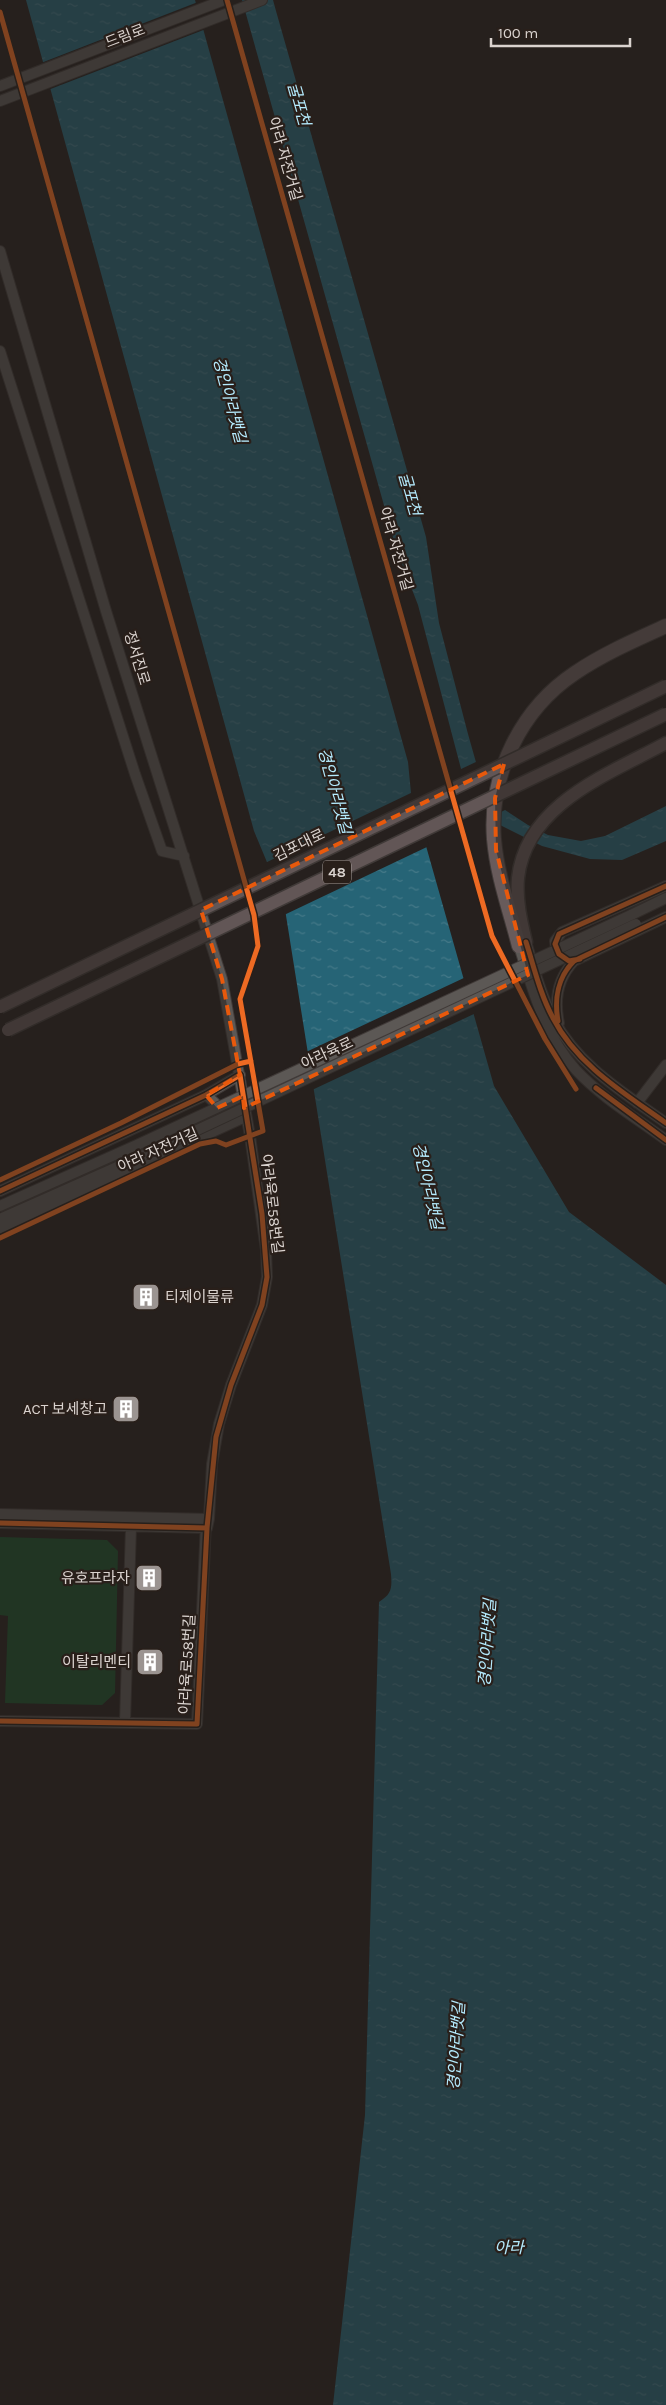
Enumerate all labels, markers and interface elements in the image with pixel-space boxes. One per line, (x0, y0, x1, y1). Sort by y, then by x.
scale bar (491, 15, 630, 47)
street label: 드림로 (102, 20, 148, 52)
text: 100 m (498, 24, 538, 42)
water label: 굴포천 (284, 80, 315, 130)
street label: 아라 자전거길 (264, 115, 306, 203)
water label: 경인아라뱃길 (209, 355, 251, 446)
water label: 굴포천 (395, 470, 426, 520)
street label: 아라 자전거길 (375, 505, 417, 593)
street label: 정서진로 (120, 629, 154, 687)
water label: 경인아라뱃길 (314, 746, 356, 837)
street label: 김포대로 (270, 825, 328, 865)
road number: 48 (323, 860, 351, 884)
street label: 아라육로 (298, 1033, 356, 1073)
street label: 아라 자전거길 (115, 1124, 201, 1176)
water label: 경인아라뱃길 (409, 1141, 447, 1232)
street label: 아라육로58번길 (257, 1153, 287, 1255)
building icon: 티제이물류 (131, 1282, 161, 1312)
place label: 티제이물류 (165, 1288, 234, 1306)
building icon: ACT 보세창고 (111, 1394, 141, 1424)
place label: ACT 보세창고 (23, 1400, 107, 1418)
building icon: 유호프라자 (134, 1563, 164, 1593)
place label: 유호프라자 (61, 1569, 130, 1587)
water label: 경인아라뱃길 (474, 1597, 500, 1688)
street label: 아라육로58번길 (175, 1613, 199, 1715)
building icon: 이탈리멘티 (135, 1647, 165, 1677)
place label: 이탈리멘티 (62, 1653, 131, 1671)
water label: 경인아라뱃길 (443, 2000, 469, 2091)
water label: 아라 (494, 2238, 526, 2257)

